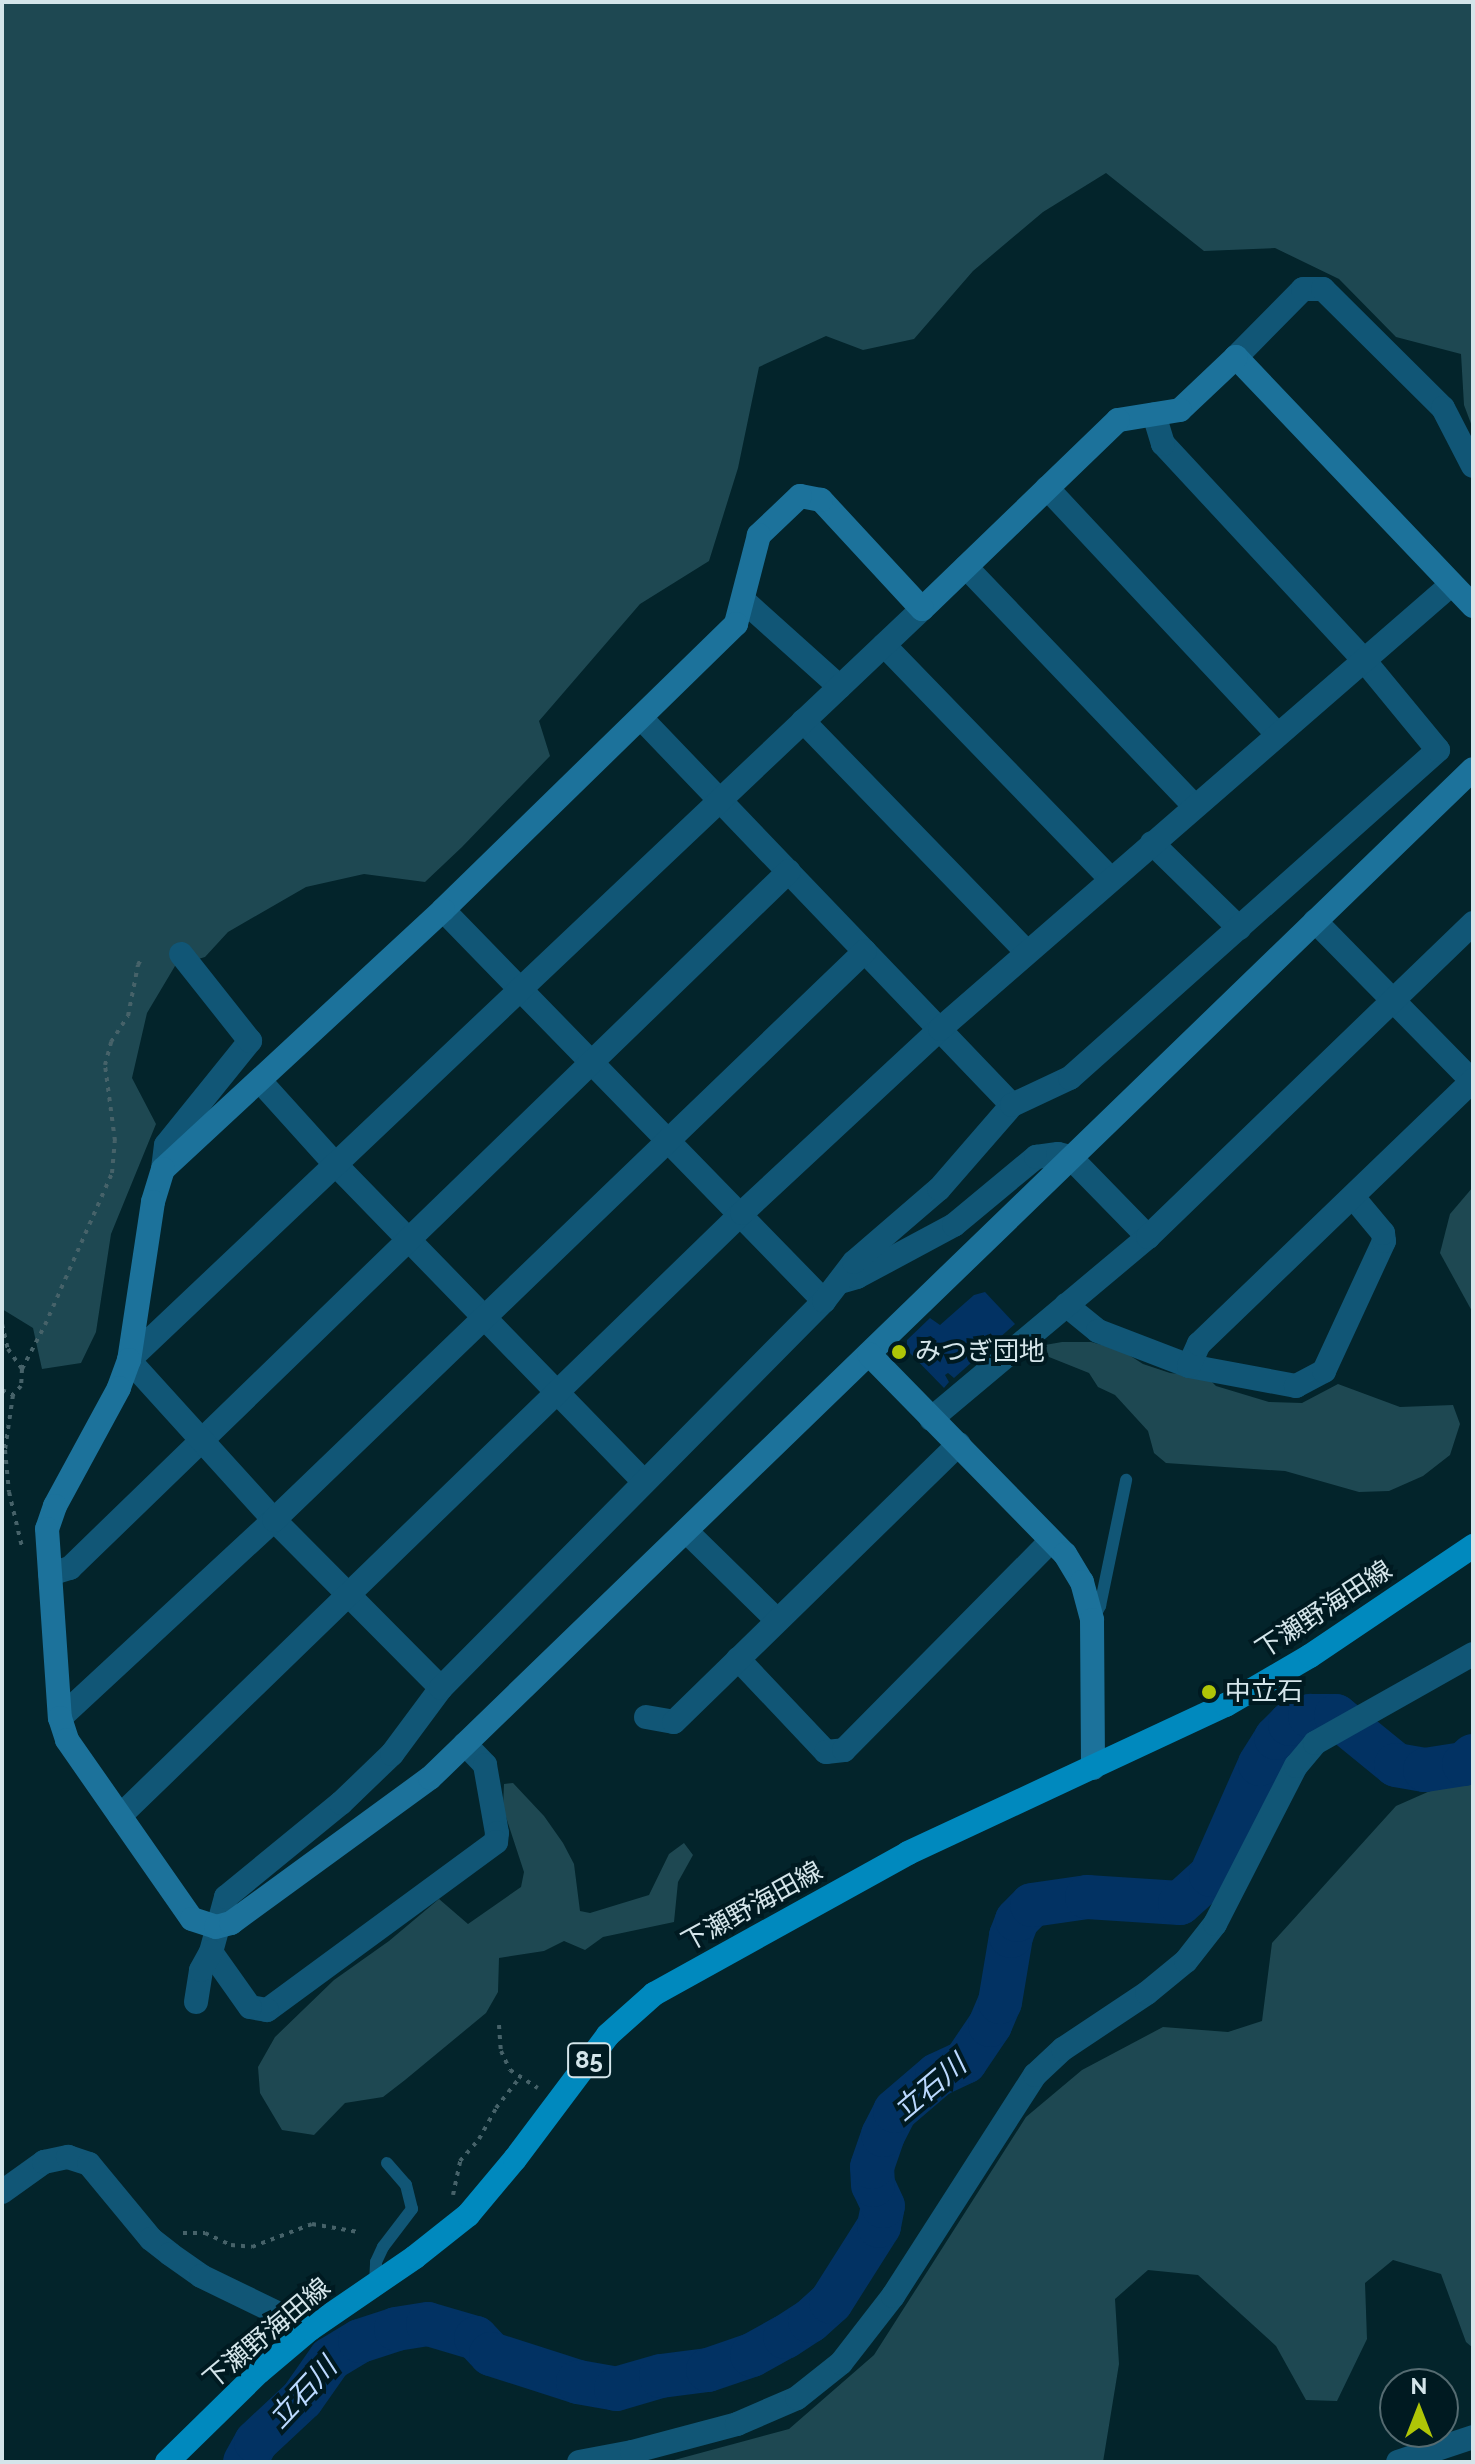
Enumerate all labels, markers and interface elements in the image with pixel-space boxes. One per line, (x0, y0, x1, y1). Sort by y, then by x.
place label: みつぎ団地 (915, 1336, 1045, 1368)
marker: みつぎ団地 (890, 1343, 908, 1361)
street label: 下瀬野海田線 (1250, 1554, 1398, 1666)
place label: 中立石 (1225, 1676, 1303, 1708)
marker: 中立石 (1200, 1683, 1218, 1701)
street label: 下瀬野海田線 (676, 1856, 828, 1958)
road number: 85 (567, 2040, 611, 2080)
water label: 立石川 (887, 2048, 973, 2128)
street label: 下瀬野海田線 (197, 2272, 337, 2396)
water label: 立石川 (262, 2351, 344, 2435)
north arrow (1379, 2368, 1459, 2448)
text: N (1411, 2373, 1427, 2399)

